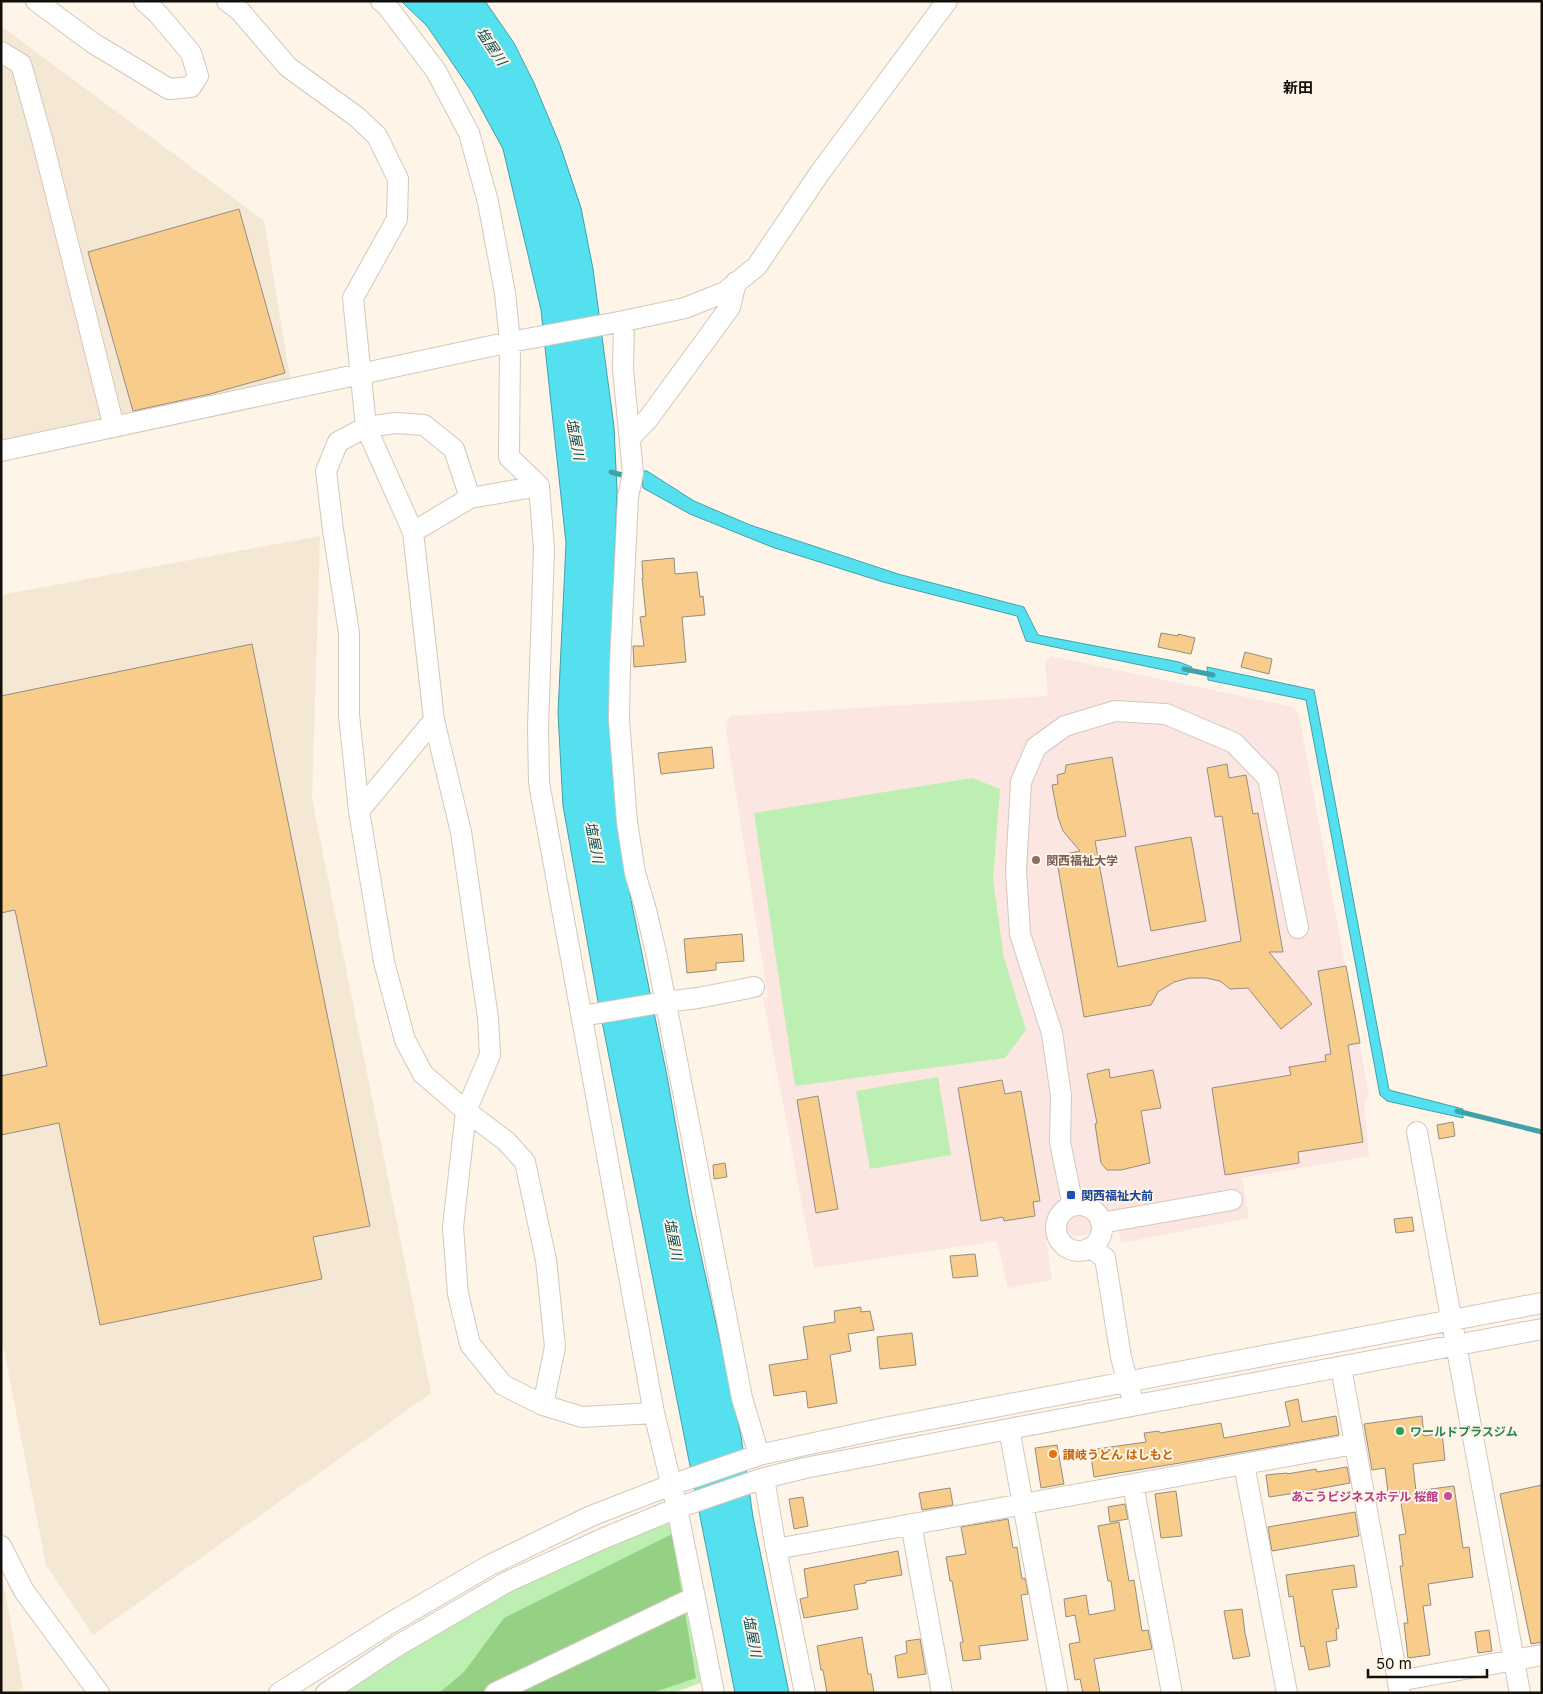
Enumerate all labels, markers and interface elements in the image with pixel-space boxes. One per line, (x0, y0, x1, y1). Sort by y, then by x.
water label: 塩屋川 (473, 24, 512, 70)
district label: 新田 (1283, 78, 1313, 97)
water label: 塩屋川 (564, 417, 589, 463)
water label: 塩屋川 (583, 820, 608, 866)
place label: 関西福祉大学 (1046, 853, 1118, 868)
marker: 関西福祉大学 (1030, 854, 1042, 866)
place label: 関西福祉大前 (1081, 1188, 1153, 1203)
marker: 関西福祉大前 (1065, 1189, 1077, 1201)
water label: 塩屋川 (662, 1217, 687, 1263)
place label: ワールドプラスジム (1410, 1424, 1518, 1439)
marker: ワールドプラスジム (1394, 1425, 1406, 1437)
place label: 讃岐うどん はしもと (1063, 1447, 1174, 1462)
marker: 讃岐うどん はしもと (1047, 1448, 1059, 1460)
place label: あこうビジネスホテル 桜館 (1291, 1489, 1438, 1504)
marker: あこうビジネスホテル 桜館 (1442, 1490, 1454, 1502)
water label: 塩屋川 (741, 1614, 766, 1660)
scale bar (1368, 1646, 1487, 1678)
text: 50 m (1376, 1654, 1412, 1673)

